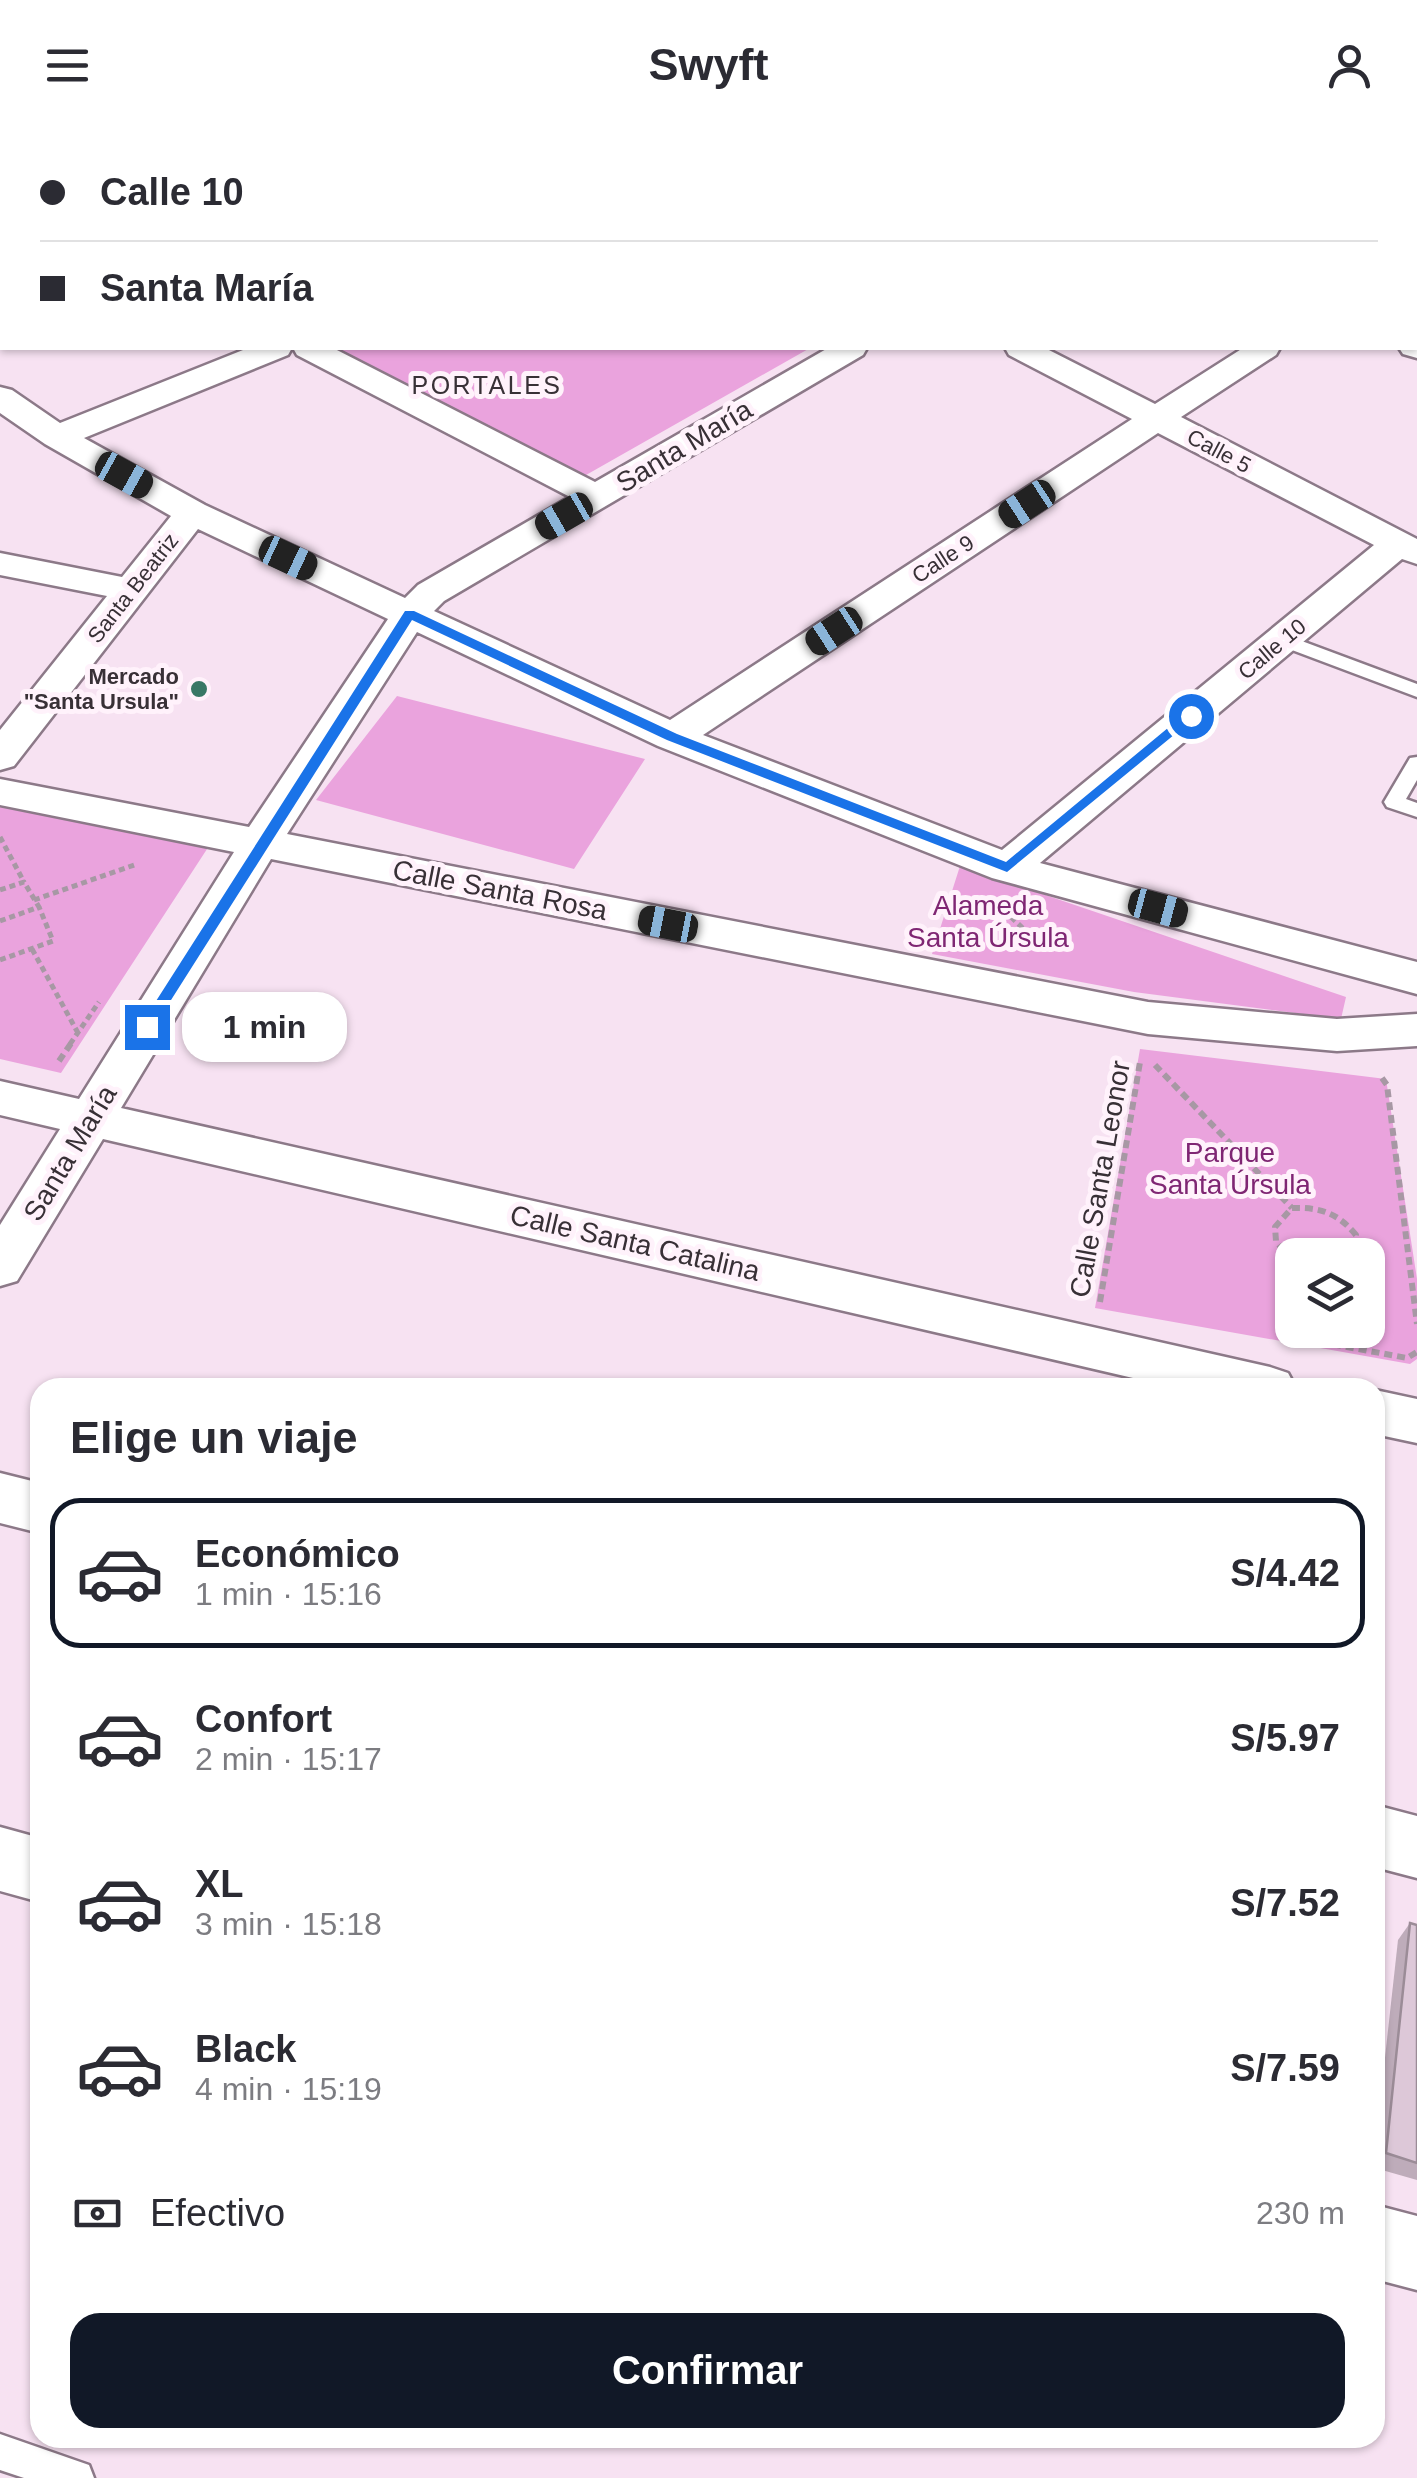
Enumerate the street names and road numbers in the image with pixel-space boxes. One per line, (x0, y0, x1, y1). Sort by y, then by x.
street label: Santa María (611, 393, 758, 499)
street label: Calle 5 (1183, 424, 1255, 478)
street label: Santa Beatriz (82, 528, 184, 648)
street label: Calle 9 (907, 530, 979, 588)
street label: Calle 10 (1233, 613, 1311, 685)
street label: Calle Santa Rosa (390, 854, 610, 926)
street label: Calle Santa Leonor (1064, 1058, 1136, 1300)
street label: Santa María (17, 1079, 123, 1226)
street label: Calle Santa Catalina (507, 1199, 763, 1287)

